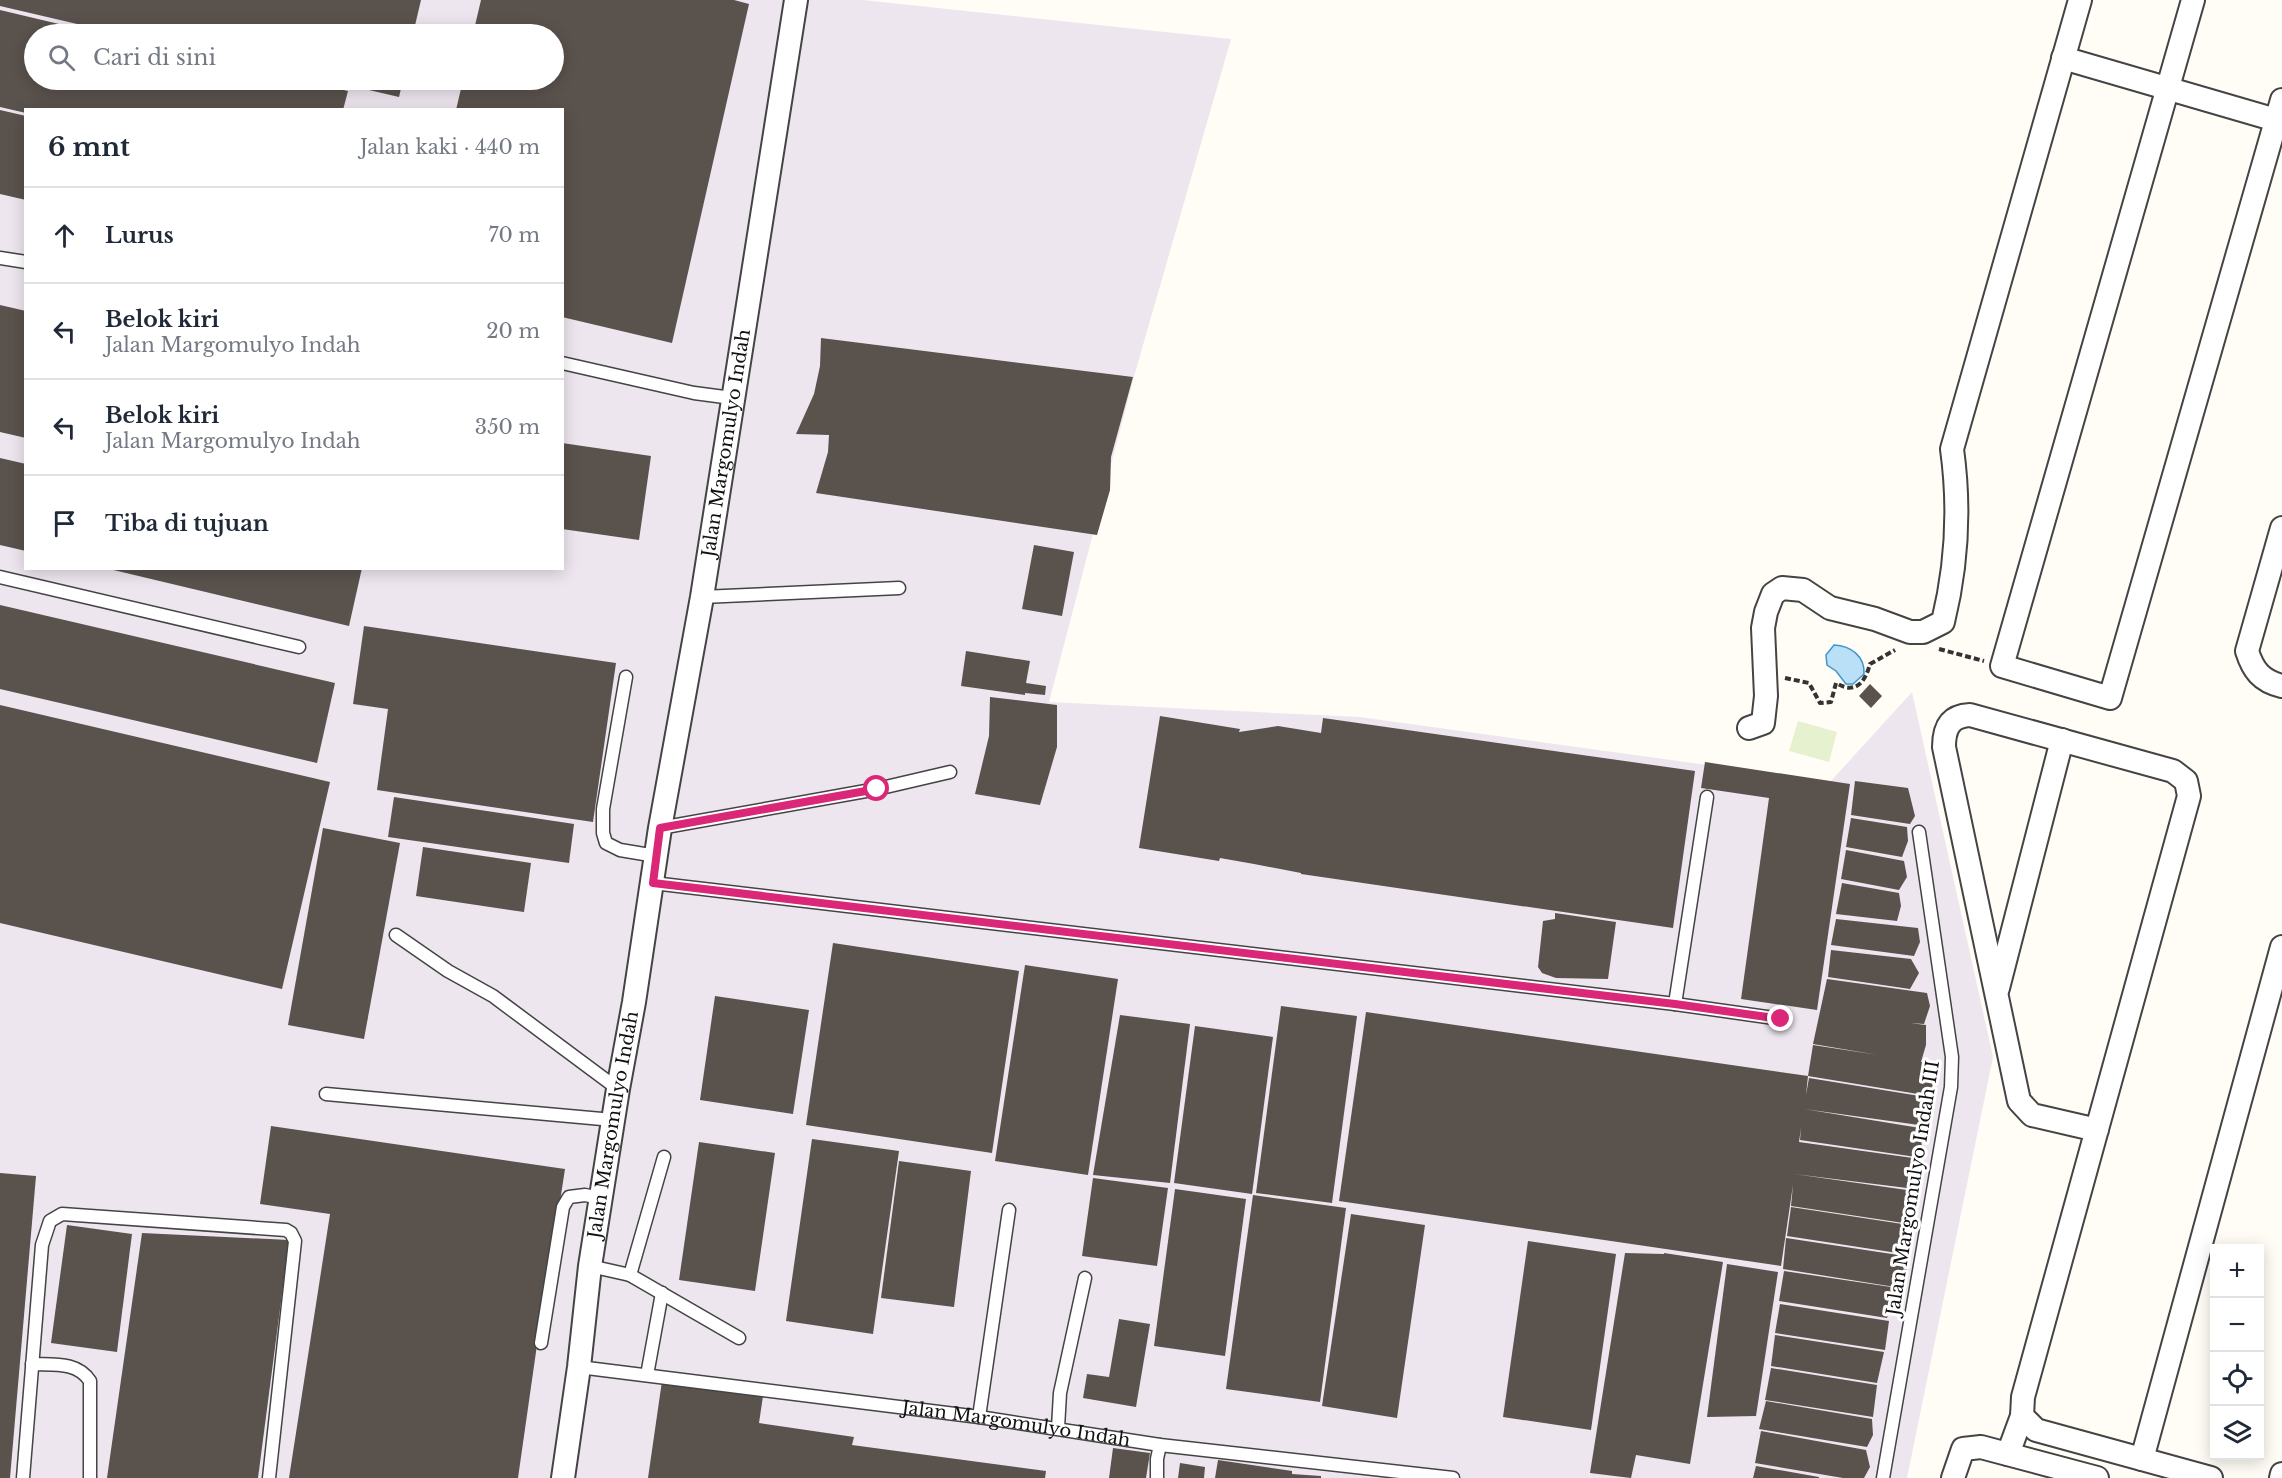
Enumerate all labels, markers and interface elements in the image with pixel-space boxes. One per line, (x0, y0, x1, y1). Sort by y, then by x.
search box (24, 24, 564, 90)
icon: search (45, 41, 78, 74)
text: Cari di sini (93, 44, 216, 71)
text: 6 mnt (48, 131, 130, 163)
text: Jalan kaki · 440 m (360, 135, 540, 159)
icon: ahead (48, 219, 81, 252)
text: Lurus (105, 222, 174, 249)
text: 70 m (488, 223, 540, 247)
text: Belok kiri (105, 306, 219, 333)
icon: left (48, 315, 81, 348)
text: 20 m (486, 319, 540, 343)
street label: Jalan Margomulyo Indah (697, 328, 755, 560)
text: Jalan Margomulyo Indah (105, 333, 361, 357)
text: Belok kiri (105, 402, 219, 429)
icon: left (48, 411, 81, 444)
text: 350 m (475, 415, 540, 439)
text: Jalan Margomulyo Indah (105, 429, 361, 453)
icon: arrive (48, 507, 81, 540)
text: Tiba di tujuan (105, 510, 269, 537)
route start (863, 775, 889, 801)
route end (1767, 1005, 1793, 1031)
street label: Jalan Margomulyo Indah (583, 1009, 643, 1242)
street label: Jalan Margomulyo Indah III (1882, 1059, 1944, 1319)
map controls (2210, 1244, 2264, 1460)
button: + (2210, 1244, 2264, 1298)
button: − (2210, 1298, 2264, 1352)
button: locate (2210, 1352, 2264, 1406)
street label: Jalan Margomulyo Indah (899, 1396, 1132, 1451)
button: layers (2210, 1406, 2264, 1460)

